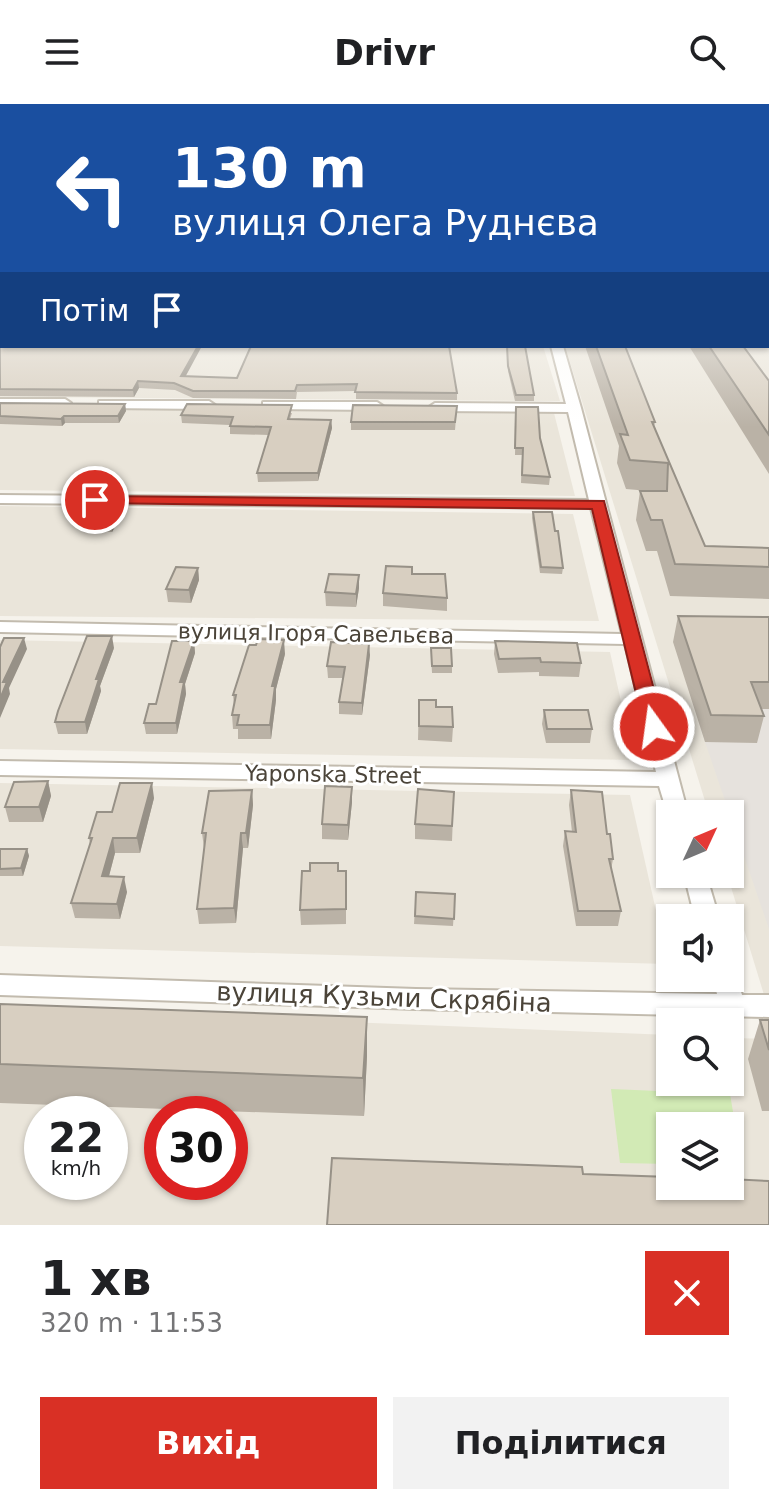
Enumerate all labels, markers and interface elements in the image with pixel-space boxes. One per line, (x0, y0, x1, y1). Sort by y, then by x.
icon: menu (40, 30, 84, 74)
icon: search (685, 30, 729, 74)
text: Drivr (334, 32, 435, 73)
text: 130 m (172, 135, 367, 200)
icon: left (40, 136, 144, 240)
text: вулиця Олега Руднєва (172, 202, 599, 243)
icon: arrive (145, 288, 189, 332)
text: Потім (40, 293, 129, 328)
pin (61, 466, 129, 534)
icon: arrive (73, 478, 117, 522)
street label: вулиця Ігоря Савельєва (178, 619, 454, 648)
position arrow (612, 685, 696, 769)
street label: Yaponska Street (244, 760, 422, 789)
north arrow (656, 800, 744, 888)
map controls (656, 800, 744, 1200)
button: sound (656, 904, 744, 992)
street label: вулиця Кузьми Скрябіна (216, 976, 552, 1018)
button: search (656, 1008, 744, 1096)
speed limit sign: 30 (144, 1096, 248, 1200)
button: layers (656, 1112, 744, 1200)
text: 22 (48, 1115, 104, 1161)
text: km/h (51, 1156, 101, 1180)
text: 1 хв (40, 1250, 151, 1306)
button: close (645, 1251, 729, 1335)
text: 320 m · 11:53 (40, 1308, 223, 1338)
button: Вихід (40, 1397, 377, 1489)
button: Поділитися (393, 1397, 729, 1489)

